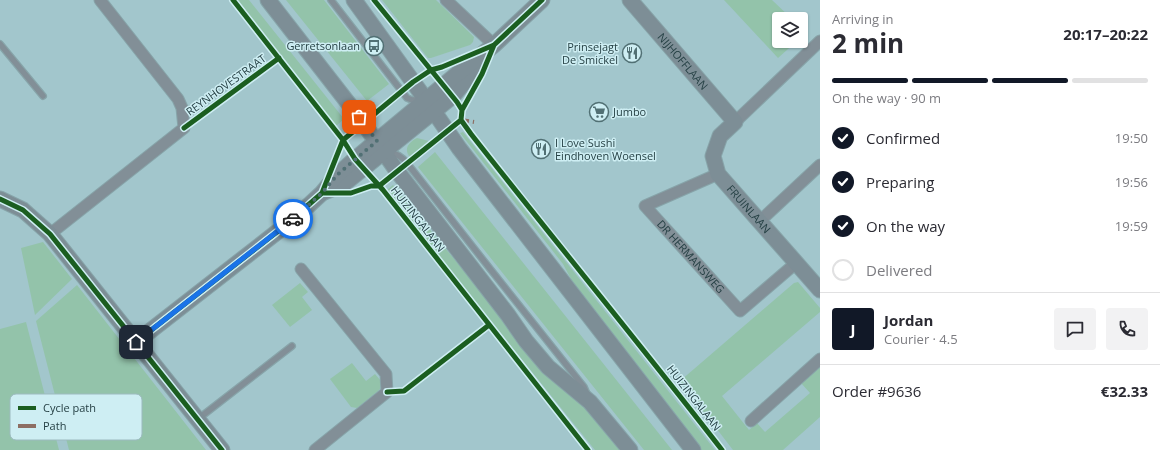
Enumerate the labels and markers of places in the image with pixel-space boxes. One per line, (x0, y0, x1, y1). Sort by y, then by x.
bus stop icon: Gerretsonlaan (363, 35, 385, 57)
place label: Gerretsonlaan (286, 38, 360, 53)
place label: Prinsejagt De Smickel (562, 39, 618, 67)
restaurant icon: Prinsejagt De Smickel (621, 42, 643, 64)
pin (342, 100, 376, 134)
supermarket icon: Jumbo (588, 101, 610, 123)
place label: Jumbo (612, 104, 647, 119)
place label: I Love Sushi Eindhoven Woensel (555, 135, 656, 163)
restaurant icon: I Love Sushi Eindhoven Woensel (530, 138, 552, 160)
pin (119, 325, 153, 359)

